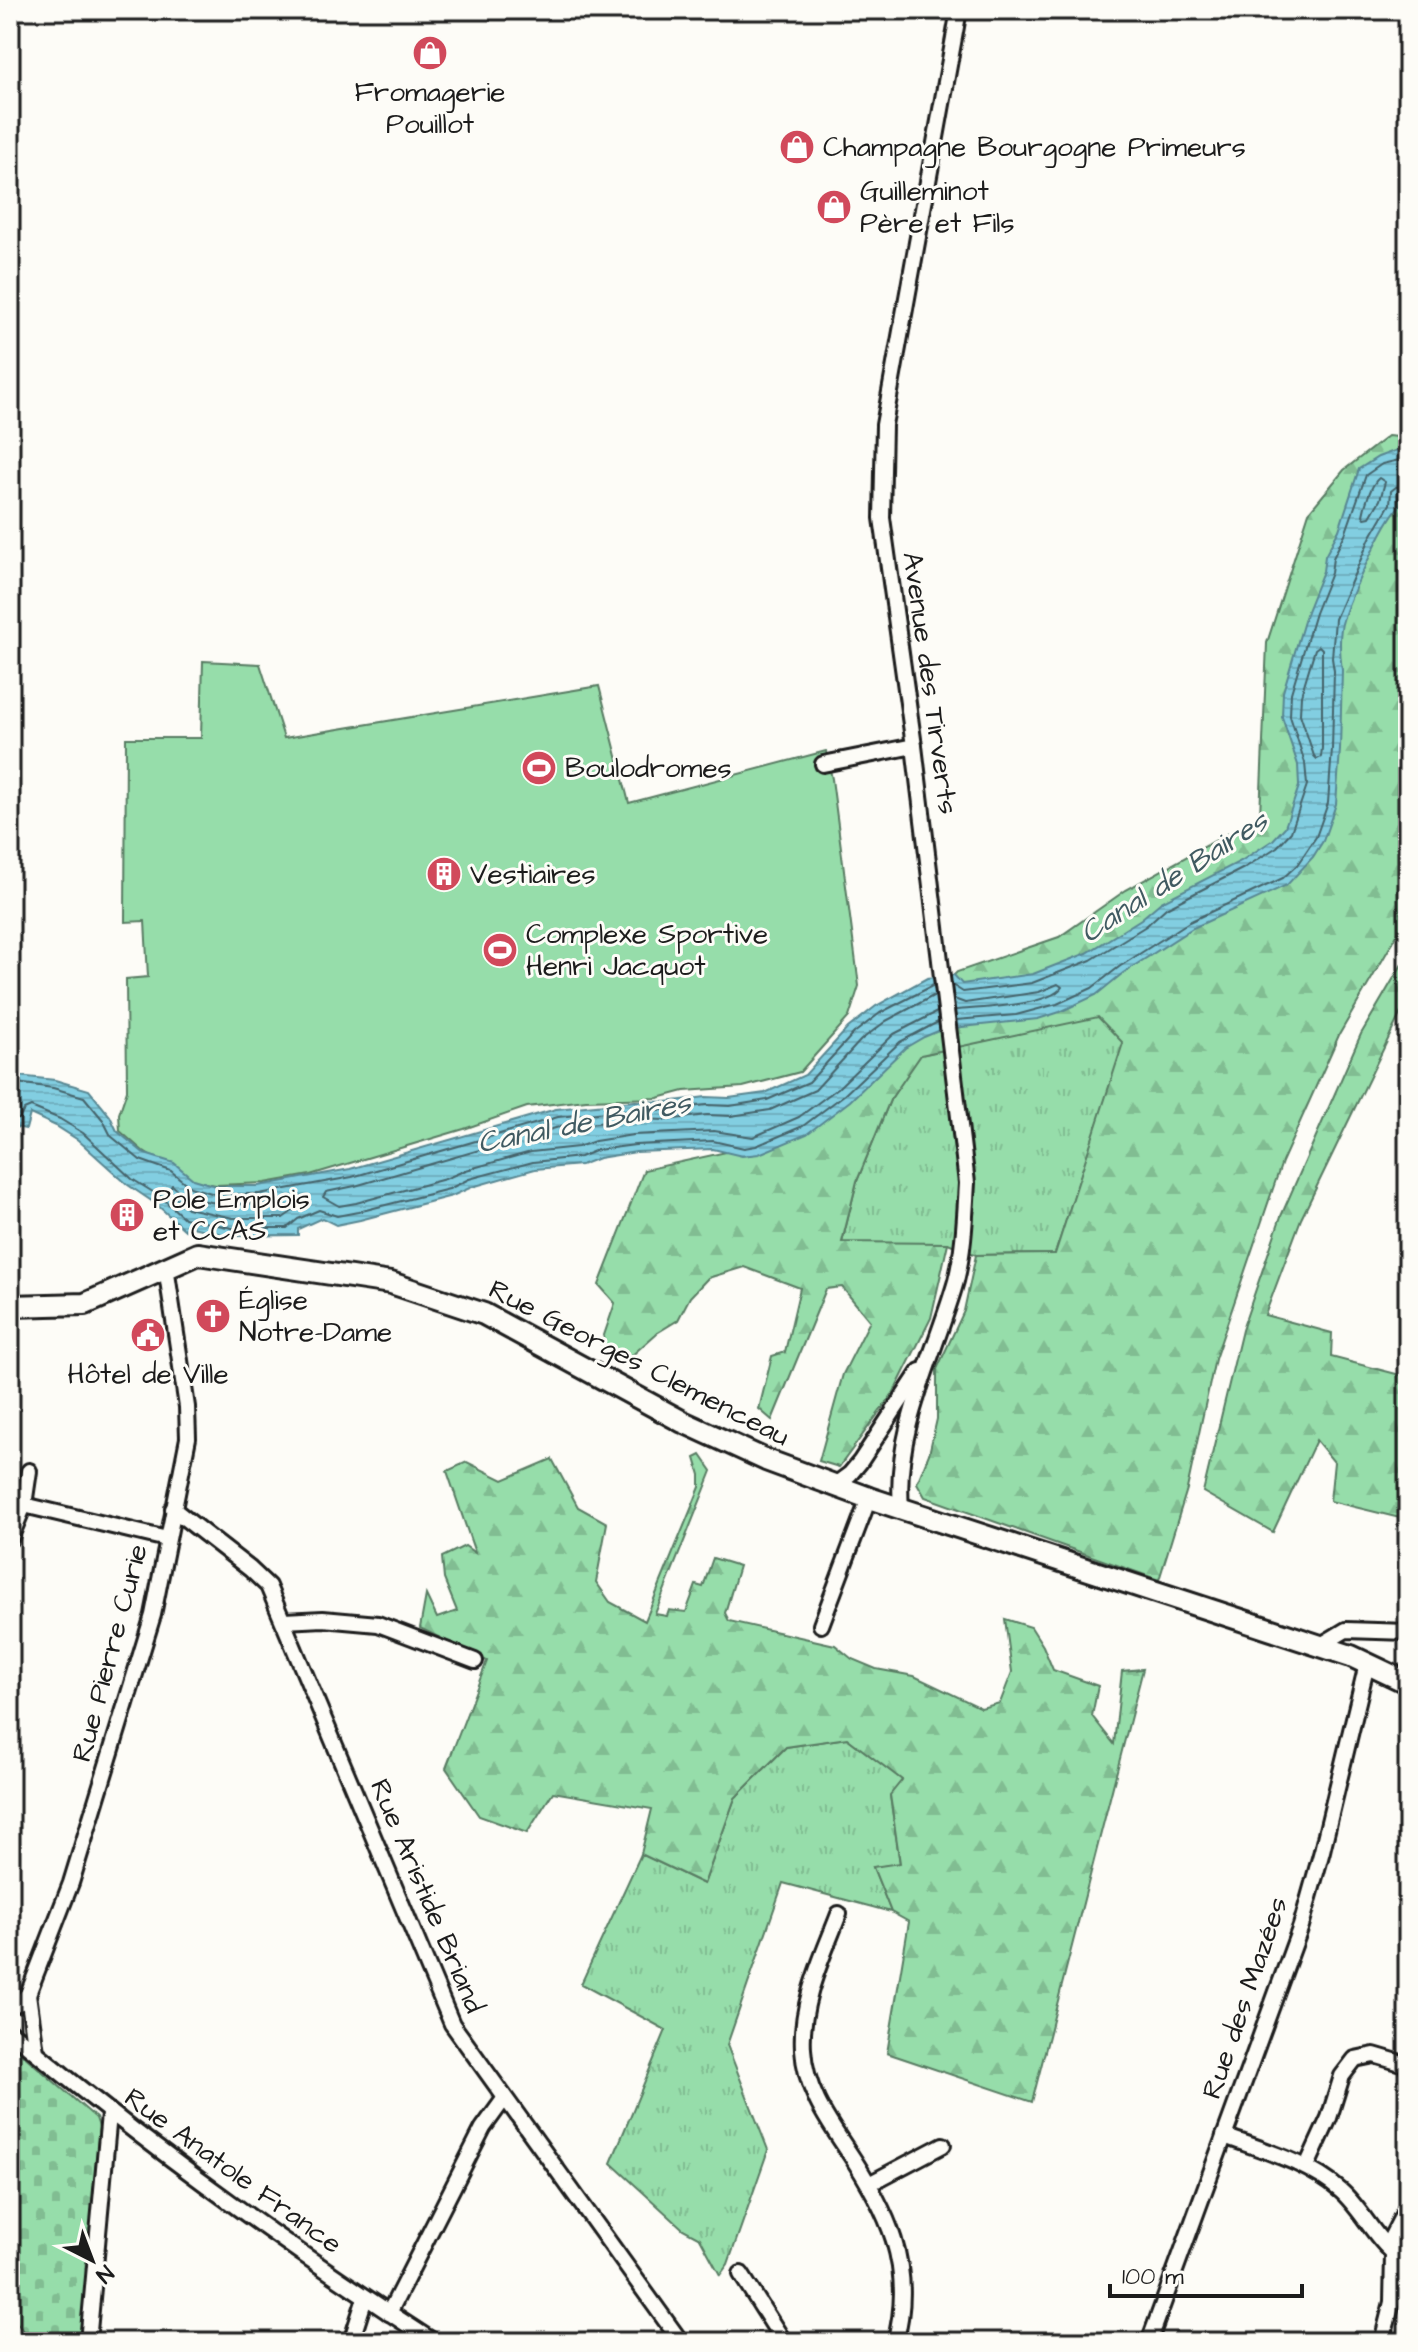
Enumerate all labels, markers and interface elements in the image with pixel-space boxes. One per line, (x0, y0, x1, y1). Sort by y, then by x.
shop icon: Fromagerie Pouillot (411, 34, 449, 72)
place label: Fromagerie Pouillot (354, 73, 506, 144)
shop icon: Champagne Bourgogne Primeurs (778, 128, 816, 166)
place label: Champagne Bourgogne Primeurs (823, 128, 1246, 168)
place label: Guilleminot Père et Fils (860, 172, 1015, 243)
shop icon: Guilleminot Père et Fils (815, 188, 853, 226)
street label: Avenue des Tirverts (892, 549, 968, 817)
sports icon: Boulodromes (520, 749, 558, 787)
place label: Boulodromes (565, 749, 732, 788)
water label: Canal de Baires (1072, 799, 1278, 953)
building icon: Vestiaires (425, 855, 463, 893)
place label: Vestiaires (470, 855, 595, 894)
place label: Complexe Sportive Henri Jacquot (526, 915, 768, 986)
sports icon: Complexe Sportive Henri Jacquot (481, 931, 519, 969)
water label: Canal de Baires (474, 1081, 696, 1164)
place label: Pole Emplois et CCAS (153, 1180, 310, 1251)
building icon: Pole Emplois et CCAS (108, 1196, 146, 1234)
street label: Rue Georges Clemenceau (481, 1270, 796, 1457)
place label: Église Notre-Dame (239, 1281, 392, 1352)
church icon: Église Notre-Dame (194, 1297, 232, 1335)
public building icon: Hôtel de Ville (129, 1316, 167, 1354)
place label: Hôtel de Ville (67, 1355, 229, 1394)
street label: Rue Pierre Curie (62, 1540, 158, 1766)
street label: Rue Aristide Briand (360, 1773, 494, 2019)
street label: Rue des Mazées (1192, 1892, 1298, 2104)
street label: Rue Anatole France (116, 2079, 350, 2263)
north arrow (52, 2220, 132, 2300)
scale bar (1110, 2248, 1302, 2298)
text: N (89, 2258, 120, 2290)
text: 100 m (1122, 2260, 1184, 2294)

